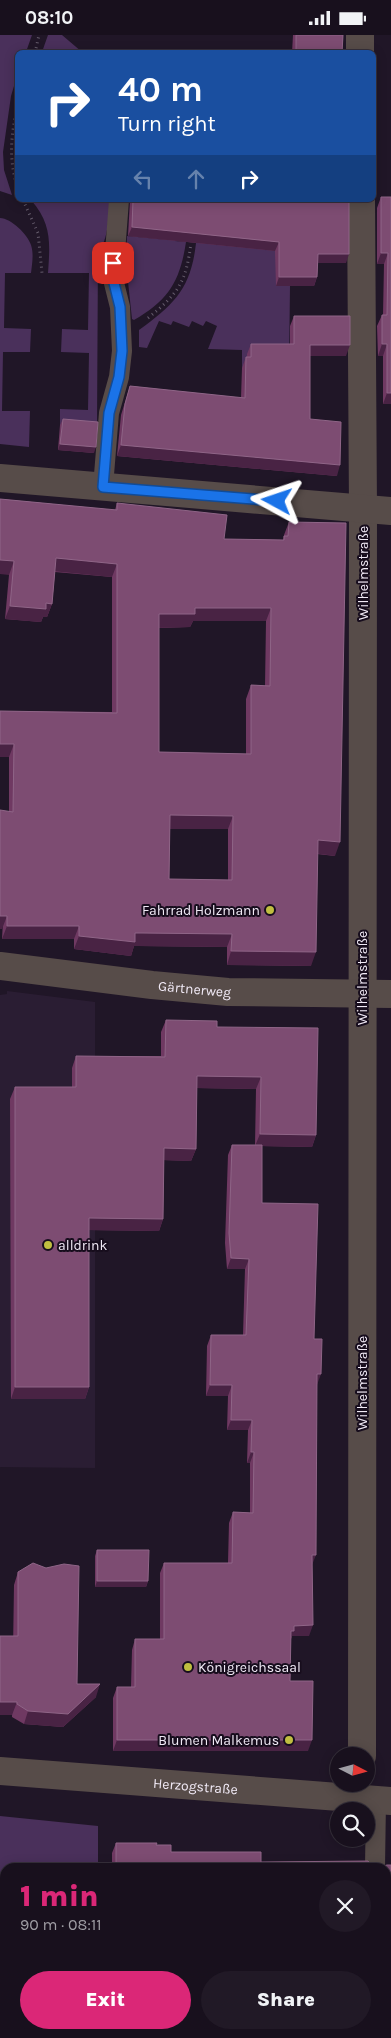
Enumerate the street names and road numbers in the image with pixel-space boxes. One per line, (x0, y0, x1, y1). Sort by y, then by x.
street label: Wilhelmstraße (355, 526, 372, 620)
street label: Wilhelmstraße (354, 931, 371, 1025)
street label: Gärtnerweg (157, 978, 232, 1001)
street label: Wilhelmstraße (354, 1336, 371, 1430)
street label: Herzogstraße (152, 1775, 238, 1798)

